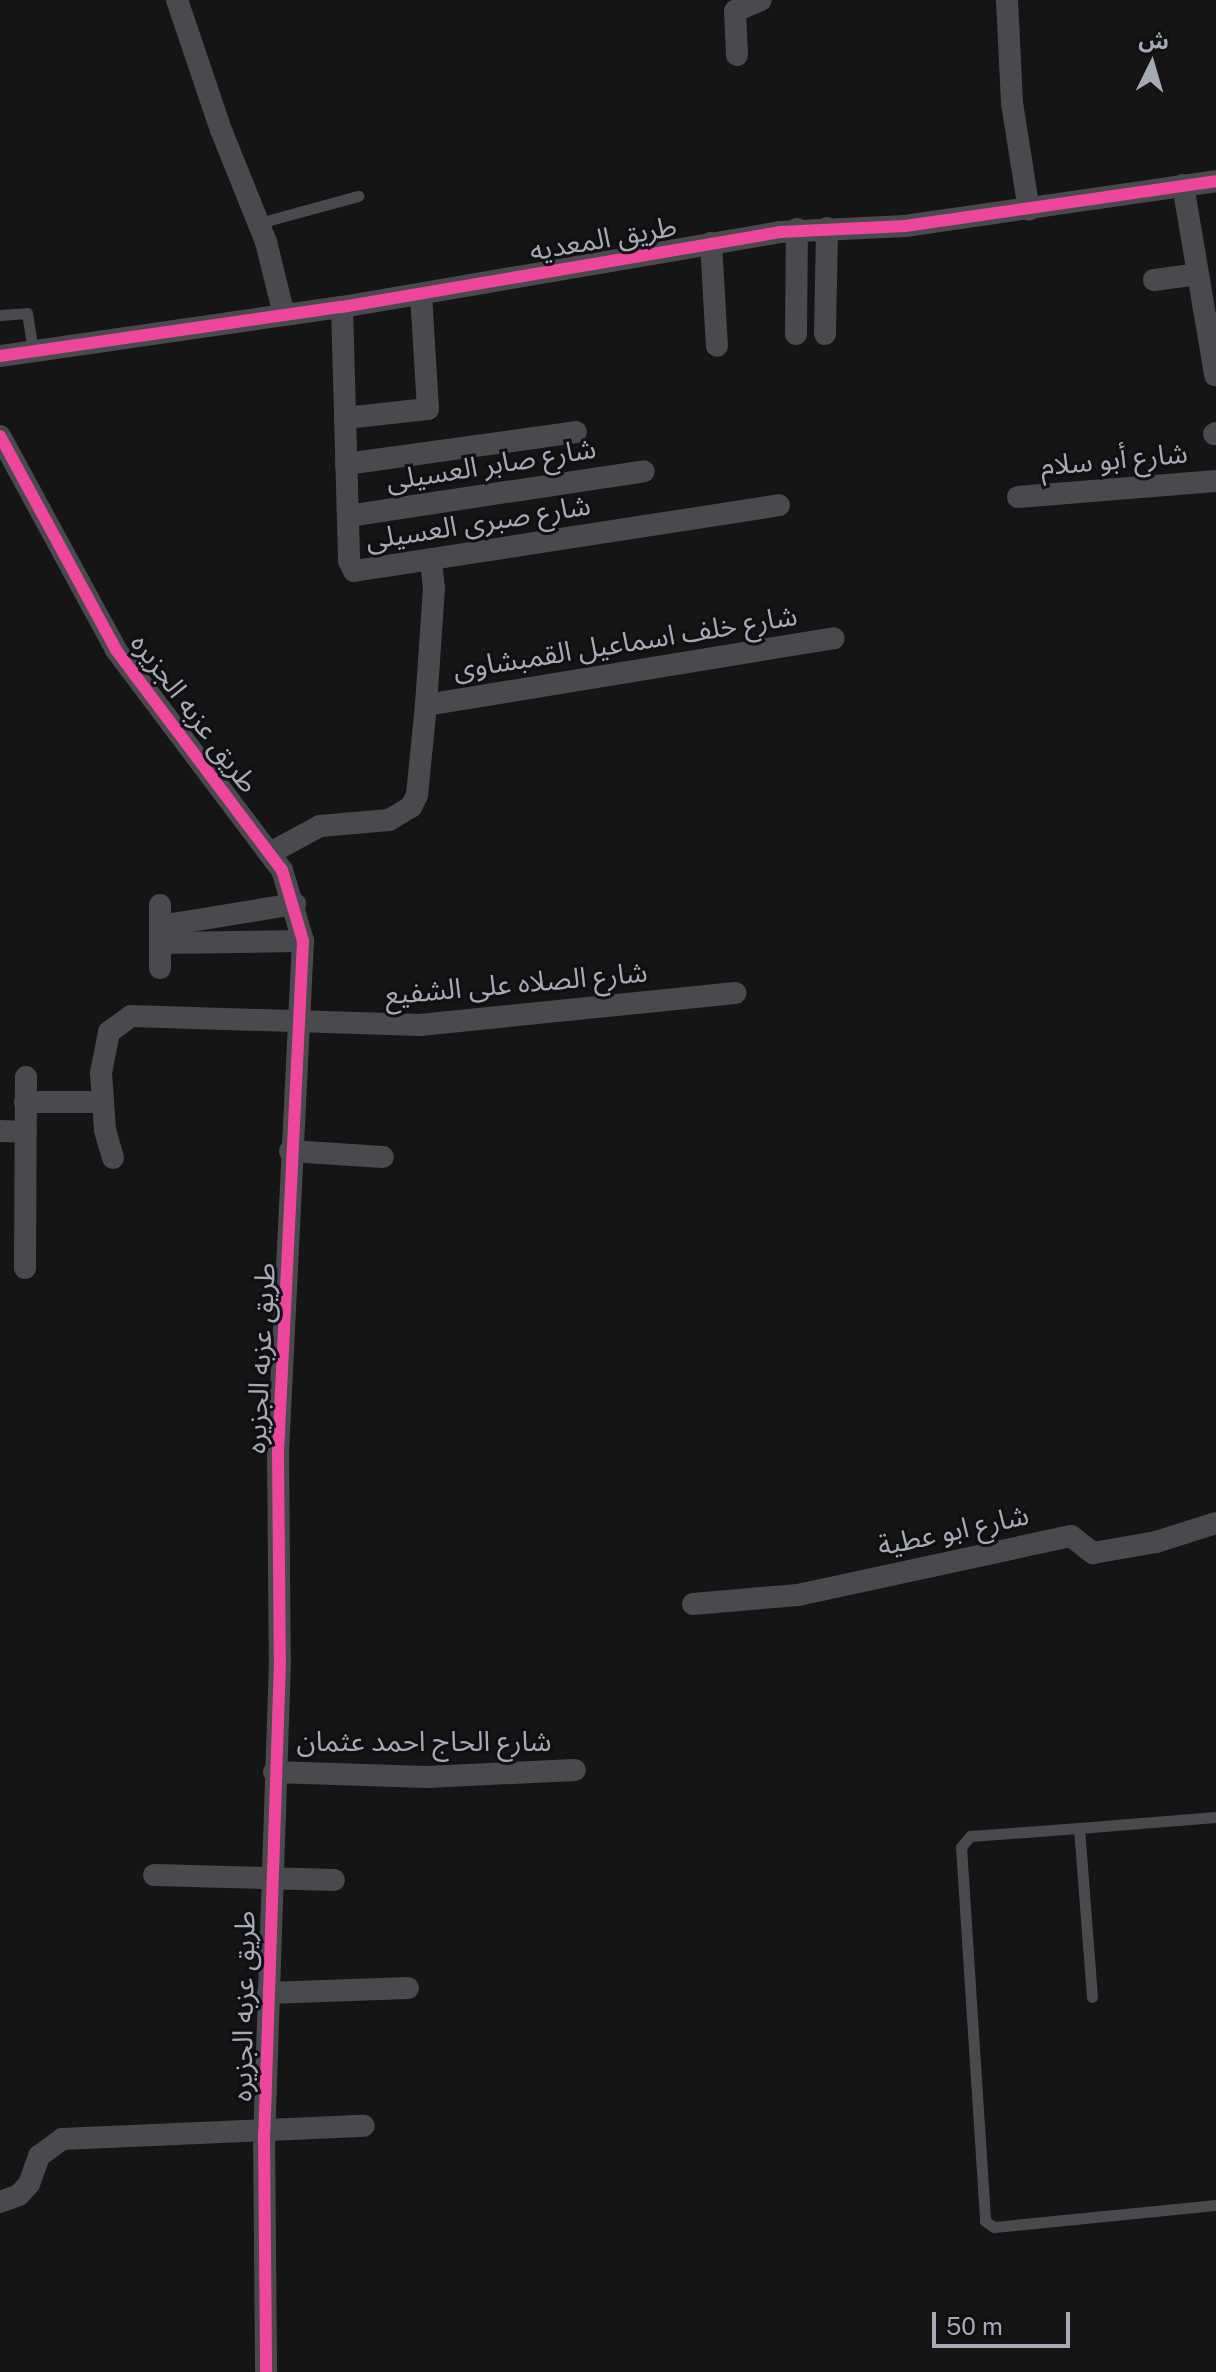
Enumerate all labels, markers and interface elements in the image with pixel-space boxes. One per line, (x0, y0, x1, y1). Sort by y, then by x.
north arrow (1112, 24, 1192, 104)
text: ش (1138, 26, 1170, 54)
street label: طريق المعديه (527, 209, 679, 267)
street label: شارع صابر العسيلى (384, 431, 598, 497)
street label: شارع أبو سلام (1039, 436, 1189, 482)
street label: شارع صبرى العسيلى (363, 488, 593, 556)
street label: شارع خلف اسماعيل القمبشاوى (451, 598, 799, 686)
street label: طريق عزبه الجزيره (124, 627, 266, 799)
street label: شارع الصلاه على الشفيع (383, 955, 649, 1011)
street label: طريق عزبه الجزيره (238, 1262, 282, 1454)
street label: شارع ابو عطية (874, 1498, 1032, 1562)
street label: شارع الحاج احمد عثمان (296, 1724, 552, 1758)
street label: طريق عزبه الجزيره (225, 1910, 261, 2102)
scale bar (936, 2296, 1074, 2346)
text: 50 m (946, 2312, 1003, 2340)

